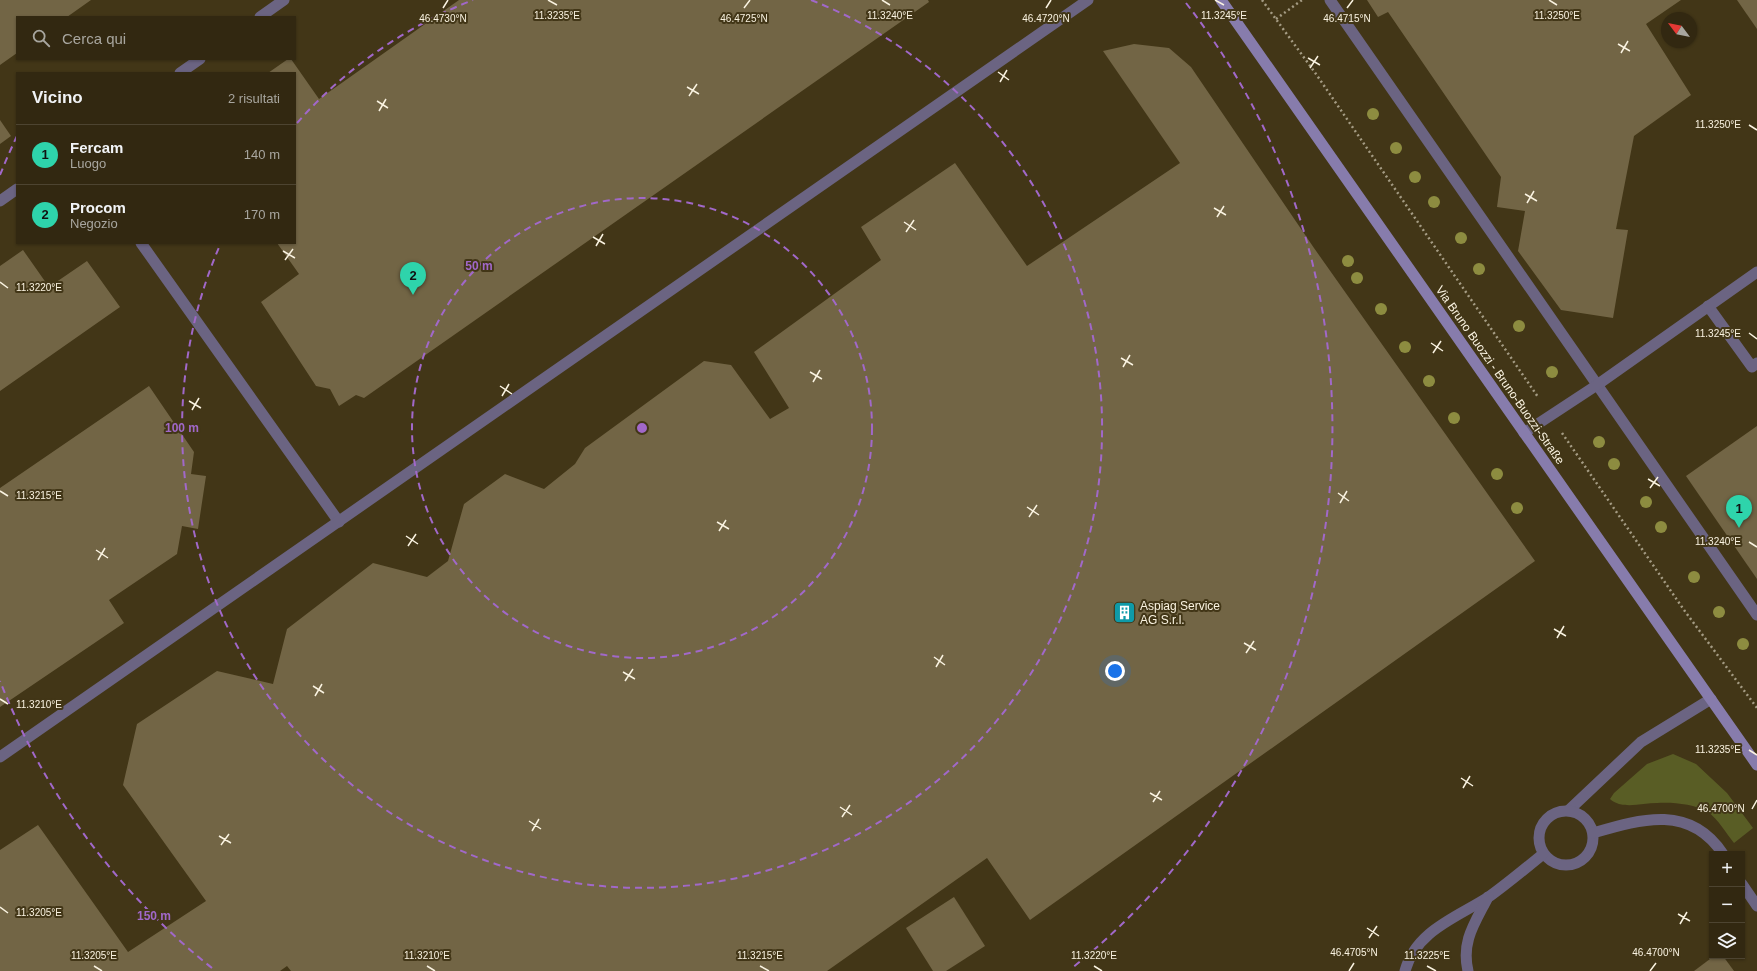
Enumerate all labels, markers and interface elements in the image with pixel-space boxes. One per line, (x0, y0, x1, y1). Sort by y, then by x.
text: 11.3235°E (534, 10, 580, 21)
text: 11.3240°E (867, 10, 913, 21)
text: 11.3245°E (1201, 10, 1247, 21)
text: 11.3250°E (1534, 10, 1580, 21)
north arrow (1661, 12, 1697, 48)
text: 46.4730°N (419, 13, 467, 24)
text: 46.4725°N (720, 13, 768, 24)
text: 46.4720°N (1022, 13, 1070, 24)
text: 46.4715°N (1323, 13, 1371, 24)
search box (16, 16, 296, 60)
icon: search (30, 27, 52, 49)
text: Cerca qui (62, 30, 126, 47)
text: Vicino (32, 88, 83, 107)
text: 2 risultati (228, 91, 280, 106)
text: 11.3250°E (1695, 119, 1741, 130)
text: Fercam (70, 139, 123, 156)
text: 1 (41, 147, 49, 162)
text: 140 m (244, 147, 280, 162)
text: Luogo (70, 156, 106, 171)
text: Procom (70, 199, 126, 216)
text: 2 (41, 207, 49, 222)
text: 170 m (244, 207, 280, 222)
text: Negozio (70, 216, 118, 231)
text: 50 m (465, 259, 493, 273)
pin: 2 (400, 262, 426, 295)
text: 11.3220°E (16, 282, 62, 293)
street label: Via Bruno Buozzi - Bruno-Buozzi-Straße (1433, 283, 1567, 467)
text: 11.3245°E (1695, 328, 1741, 339)
text: 100 m (165, 421, 199, 435)
centre of rings (635, 421, 649, 435)
text: 11.3215°E (16, 490, 62, 501)
pin: 1 (1726, 495, 1752, 528)
text: 11.3240°E (1695, 536, 1741, 547)
place label: Aspiag Service AG S.r.l. (1140, 599, 1220, 627)
building icon: Aspiag Service AG S.r.l. (1112, 600, 1138, 626)
your location (1105, 661, 1125, 681)
text: 11.3210°E (16, 699, 62, 710)
text: 11.3235°E (1695, 744, 1741, 755)
text: 46.4700°N (1697, 803, 1745, 814)
map controls (1709, 851, 1745, 959)
button: + (1709, 851, 1745, 887)
button: − (1709, 887, 1745, 923)
text: 11.3205°E (16, 907, 62, 918)
text: 150 m (137, 909, 171, 923)
button: layers (1709, 923, 1745, 959)
text: 46.4705°N (1330, 947, 1378, 958)
text: 46.4700°N (1632, 947, 1680, 958)
text: 11.3205°E (71, 950, 117, 961)
text: 11.3210°E (404, 950, 450, 961)
text: 11.3215°E (737, 950, 783, 961)
text: 11.3220°E (1071, 950, 1117, 961)
text: 11.3225°E (1404, 950, 1450, 961)

